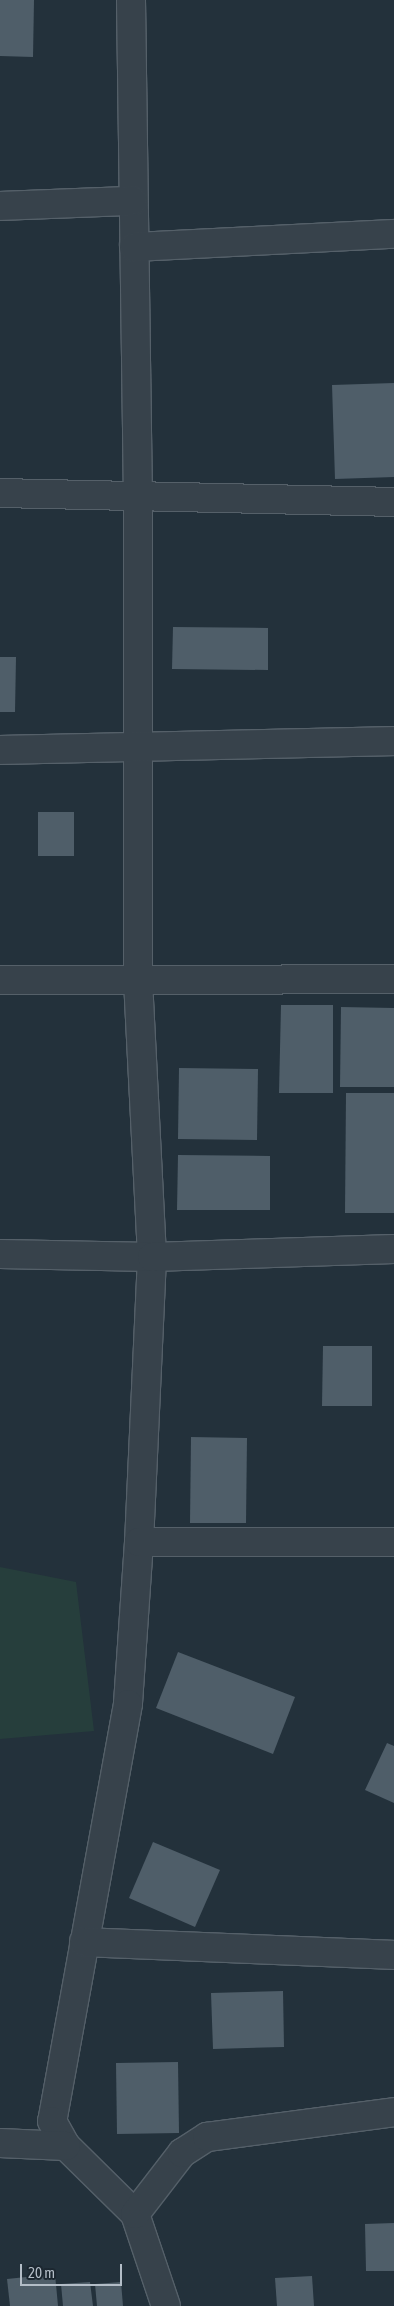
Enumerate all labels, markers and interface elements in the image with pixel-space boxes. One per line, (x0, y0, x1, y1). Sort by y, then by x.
scale bar (22, 2254, 125, 2286)
text: 20 m (28, 2264, 55, 2281)

